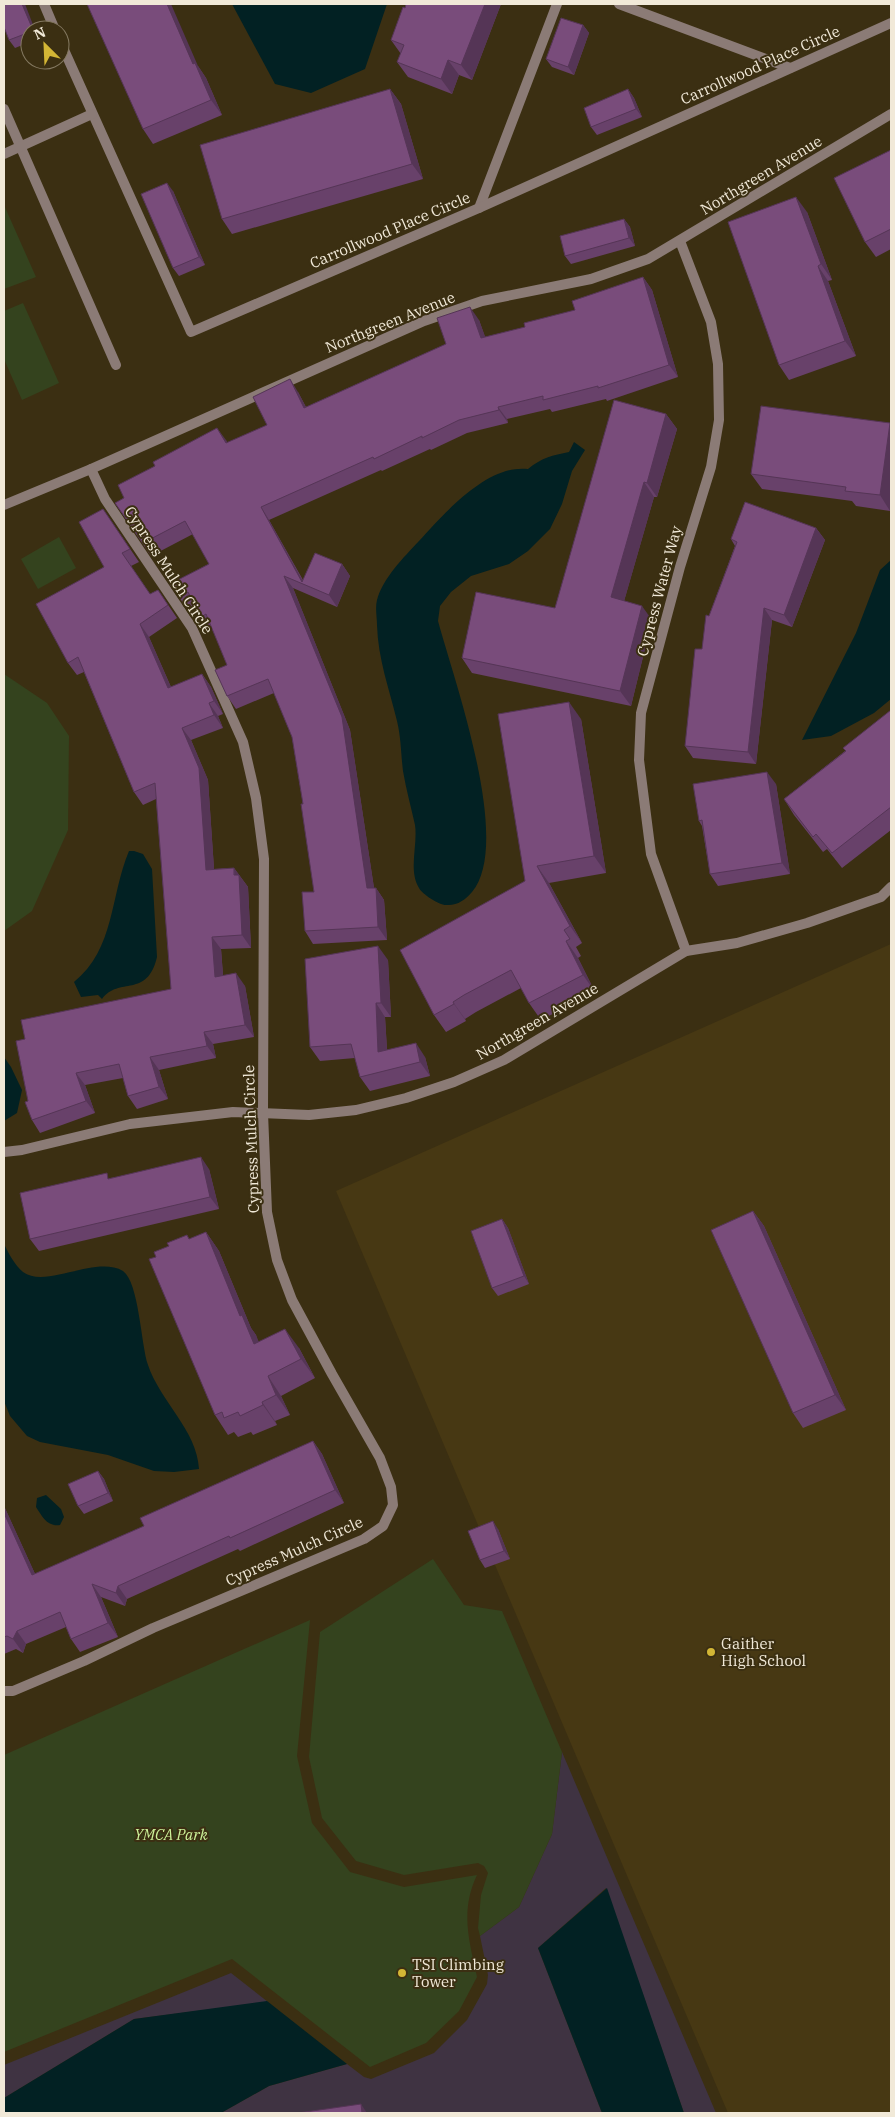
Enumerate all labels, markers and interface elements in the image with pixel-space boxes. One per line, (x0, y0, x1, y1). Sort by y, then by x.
north arrow (20, 20, 70, 70)
street label: Carrollwood Place Circle (677, 21, 843, 109)
text: N (31, 23, 48, 44)
street label: Northgreen Avenue (697, 131, 825, 219)
street label: Carrollwood Place Circle (307, 188, 473, 272)
street label: Northgreen Avenue (322, 287, 458, 357)
street label: Cypress Mulch Circle (121, 503, 217, 637)
street label: Cypress Water Way (632, 524, 686, 658)
street label: Northgreen Avenue (472, 978, 602, 1064)
street label: Cypress Mulch Circle (239, 1064, 263, 1214)
street label: Cypress Mulch Circle (222, 1512, 366, 1590)
place label: Gaither High School (721, 1634, 806, 1670)
marker: Gaither High School (705, 1646, 717, 1658)
park label: YMCA Park (134, 1825, 208, 1844)
place label: TSI Climbing Tower (412, 1955, 504, 1991)
marker: TSI Climbing Tower (396, 1967, 408, 1979)

